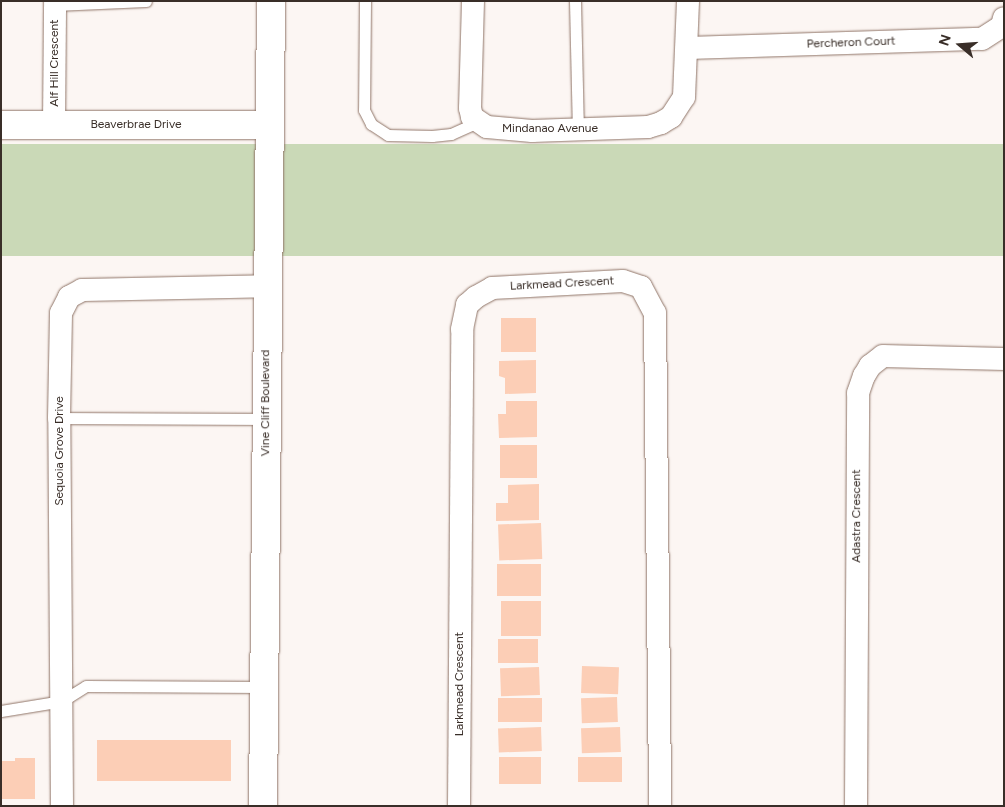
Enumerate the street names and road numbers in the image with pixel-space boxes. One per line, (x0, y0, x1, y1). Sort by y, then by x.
street label: Alf Hill Crescent (48, 19, 62, 107)
street label: Percheron Court (806, 34, 896, 52)
street label: Beaverbrae Drive (90, 118, 182, 132)
street label: Mindanao Avenue (502, 122, 598, 136)
street label: Larkmead Crescent (510, 274, 614, 294)
street label: Vine Cliff Boulevard (259, 350, 273, 456)
street label: Sequoia Grove Drive (53, 396, 67, 506)
street label: Adastra Crescent (850, 469, 864, 563)
street label: Larkmead Crescent (453, 632, 467, 736)

